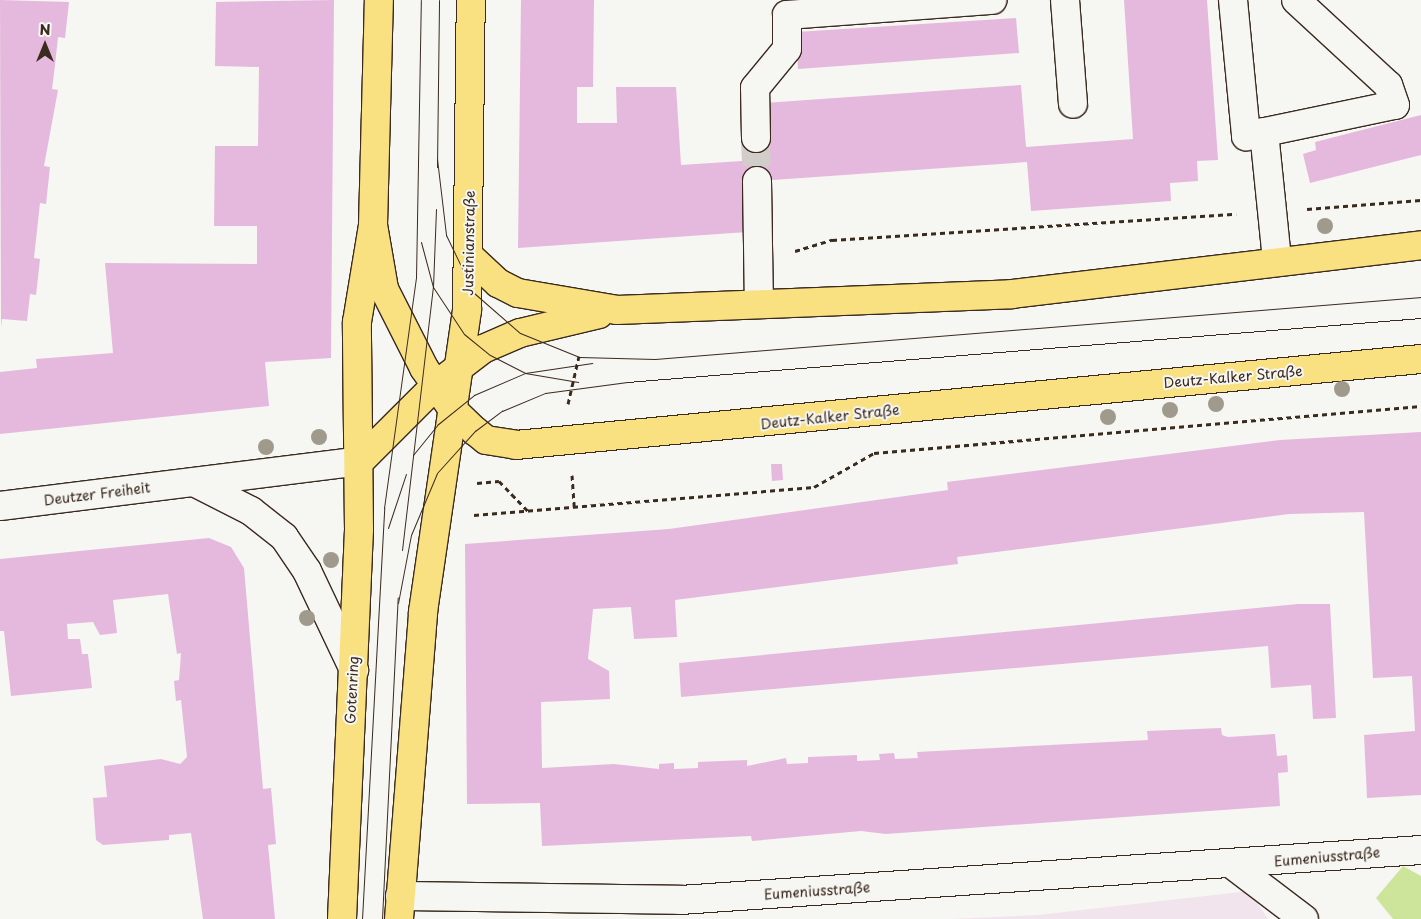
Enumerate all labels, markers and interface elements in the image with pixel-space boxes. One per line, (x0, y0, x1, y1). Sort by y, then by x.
text: N (39, 19, 51, 40)
north arrow (20, 20, 70, 70)
street label: Justinianstraße (460, 190, 478, 296)
street label: Deutz-Kalker Straße (1163, 363, 1303, 391)
street label: Deutz-Kalker Straße (760, 401, 900, 433)
street label: Deutzer Freiheit (43, 479, 151, 509)
street label: Gotenring (342, 656, 362, 724)
street label: Eumeniusstraße (1273, 844, 1381, 870)
street label: Eumeniusstraße (763, 879, 871, 903)

